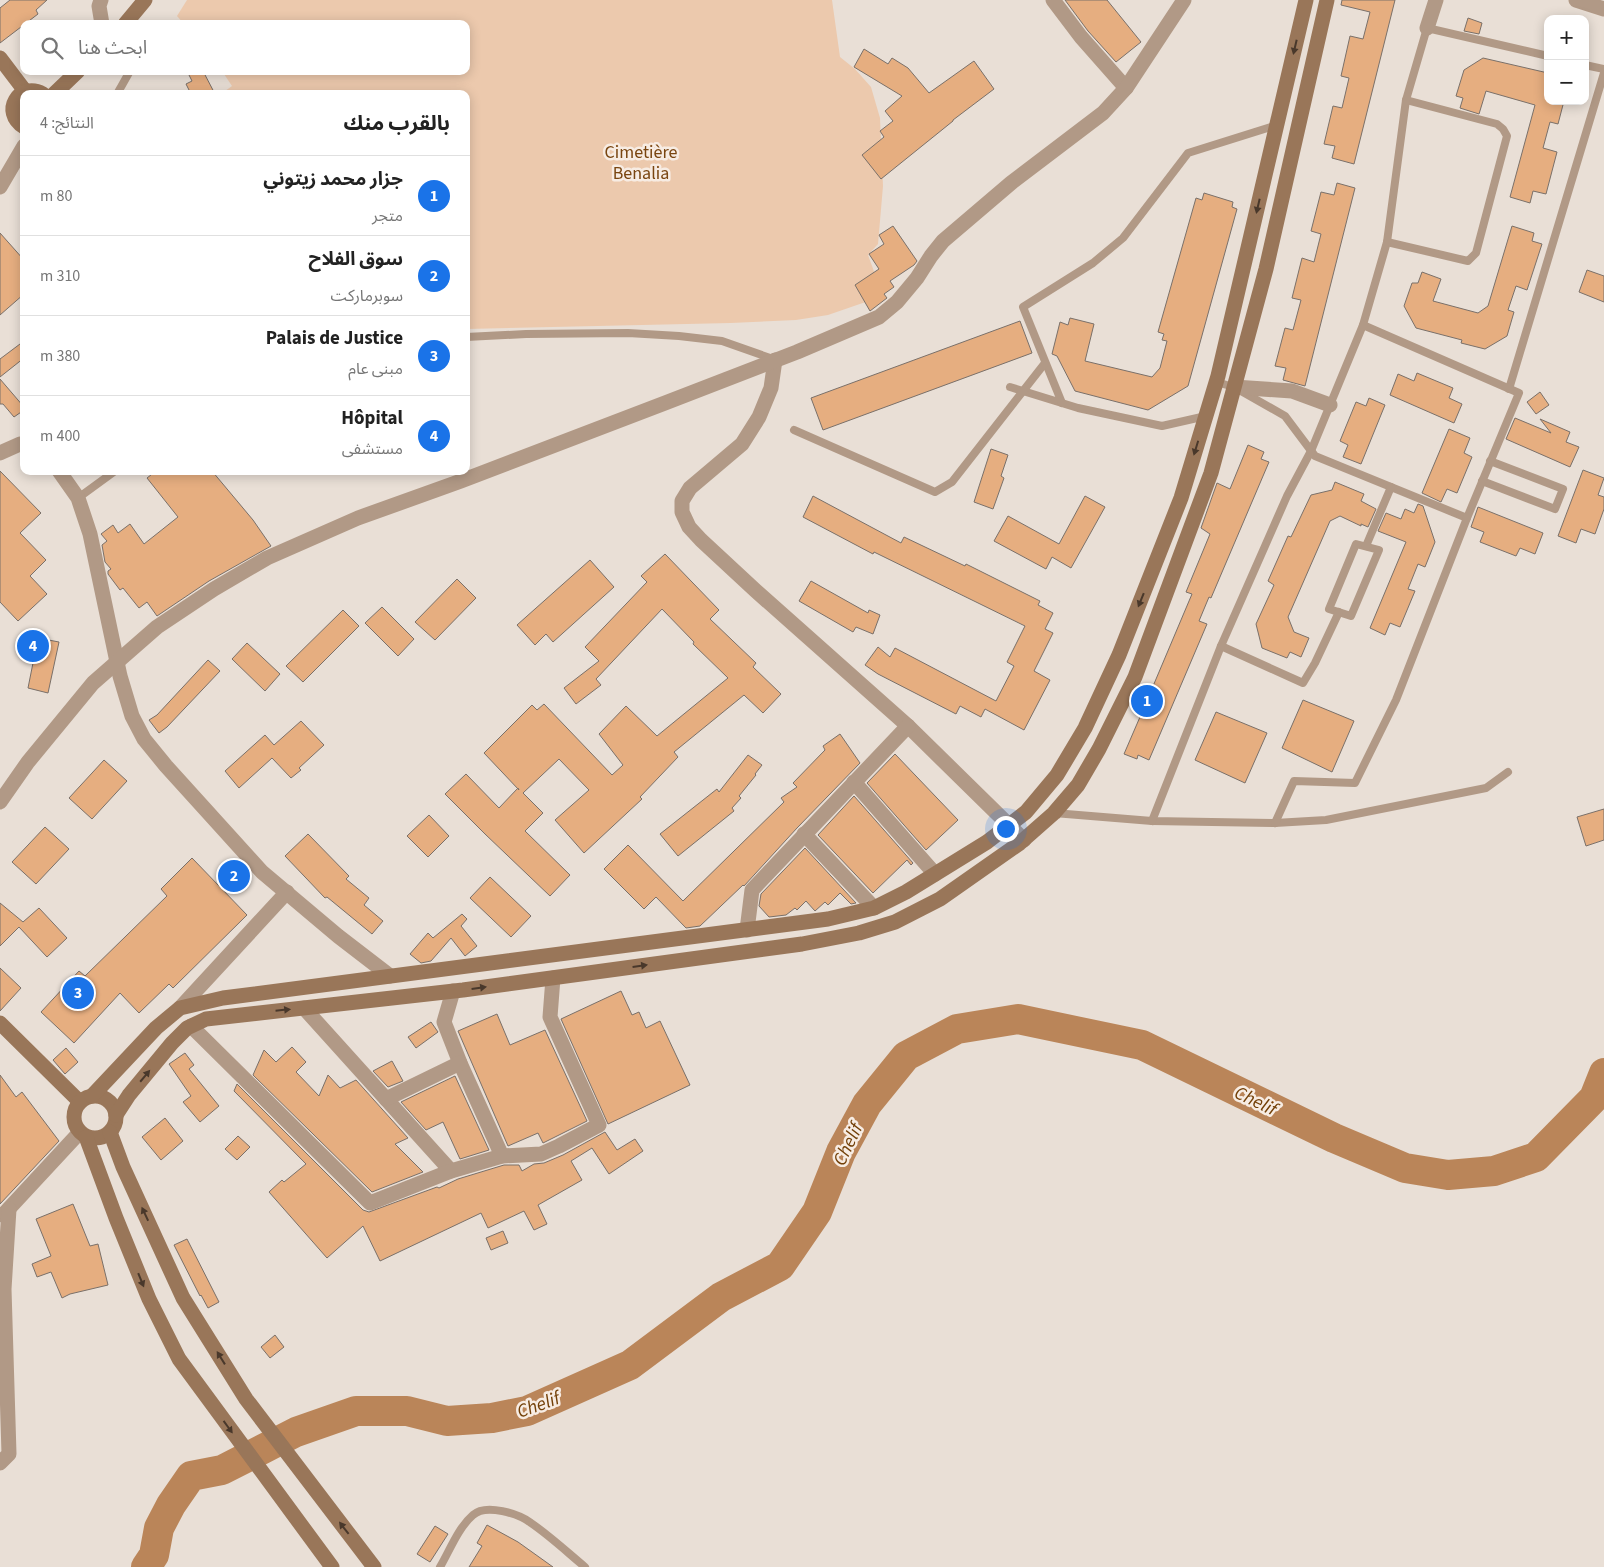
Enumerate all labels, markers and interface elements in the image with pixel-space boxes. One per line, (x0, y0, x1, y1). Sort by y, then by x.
map controls (1544, 15, 1589, 105)
button: + (1544, 15, 1589, 60)
search box (20, 20, 470, 75)
icon: search (38, 34, 66, 62)
text: ابحث هنا (78, 35, 147, 62)
one-way arrow (1291, 40, 1299, 55)
button: − (1544, 60, 1589, 105)
text: بالقرب منك (343, 108, 450, 138)
text: النتائج: 4 (40, 112, 94, 134)
park label: Cimetière Benalia (605, 140, 677, 186)
text: جزار محمد زيتوني (263, 166, 403, 193)
text: 80 m (40, 185, 72, 207)
text: 1 (430, 185, 438, 207)
one-way arrow (1254, 198, 1262, 213)
text: متجر (372, 205, 403, 227)
text: سوق الفلاح (309, 246, 403, 273)
text: 310 m (40, 265, 80, 287)
text: 2 (430, 265, 438, 287)
text: سوبرماركت (331, 285, 403, 307)
text: Palais de Justice (266, 325, 403, 352)
text: 380 m (40, 345, 80, 367)
text: 3 (430, 345, 438, 367)
text: مبنى عام (348, 358, 403, 380)
text: Hôpital (341, 405, 403, 432)
text: 400 m (40, 425, 80, 447)
text: 4 (430, 425, 438, 447)
text: مستشفى (342, 438, 403, 460)
one-way arrow (1192, 440, 1200, 455)
one-way arrow (1136, 593, 1144, 607)
pin: 4 (17, 627, 49, 665)
pin: 1 (1131, 682, 1163, 720)
your location (993, 816, 1019, 842)
pin: 2 (218, 857, 250, 895)
one-way arrow (633, 962, 649, 970)
pin: 3 (62, 974, 94, 1012)
one-way arrow (472, 984, 488, 992)
one-way arrow (275, 1006, 291, 1014)
one-way arrow (139, 1069, 150, 1082)
water label: Chelif (1230, 1080, 1283, 1124)
water label: Chelif (827, 1117, 871, 1170)
one-way arrow (140, 1207, 148, 1221)
one-way arrow (138, 1273, 146, 1287)
one-way arrow (216, 1351, 225, 1364)
water label: Chelif (513, 1384, 566, 1426)
one-way arrow (223, 1420, 233, 1434)
one-way arrow (339, 1522, 350, 1535)

